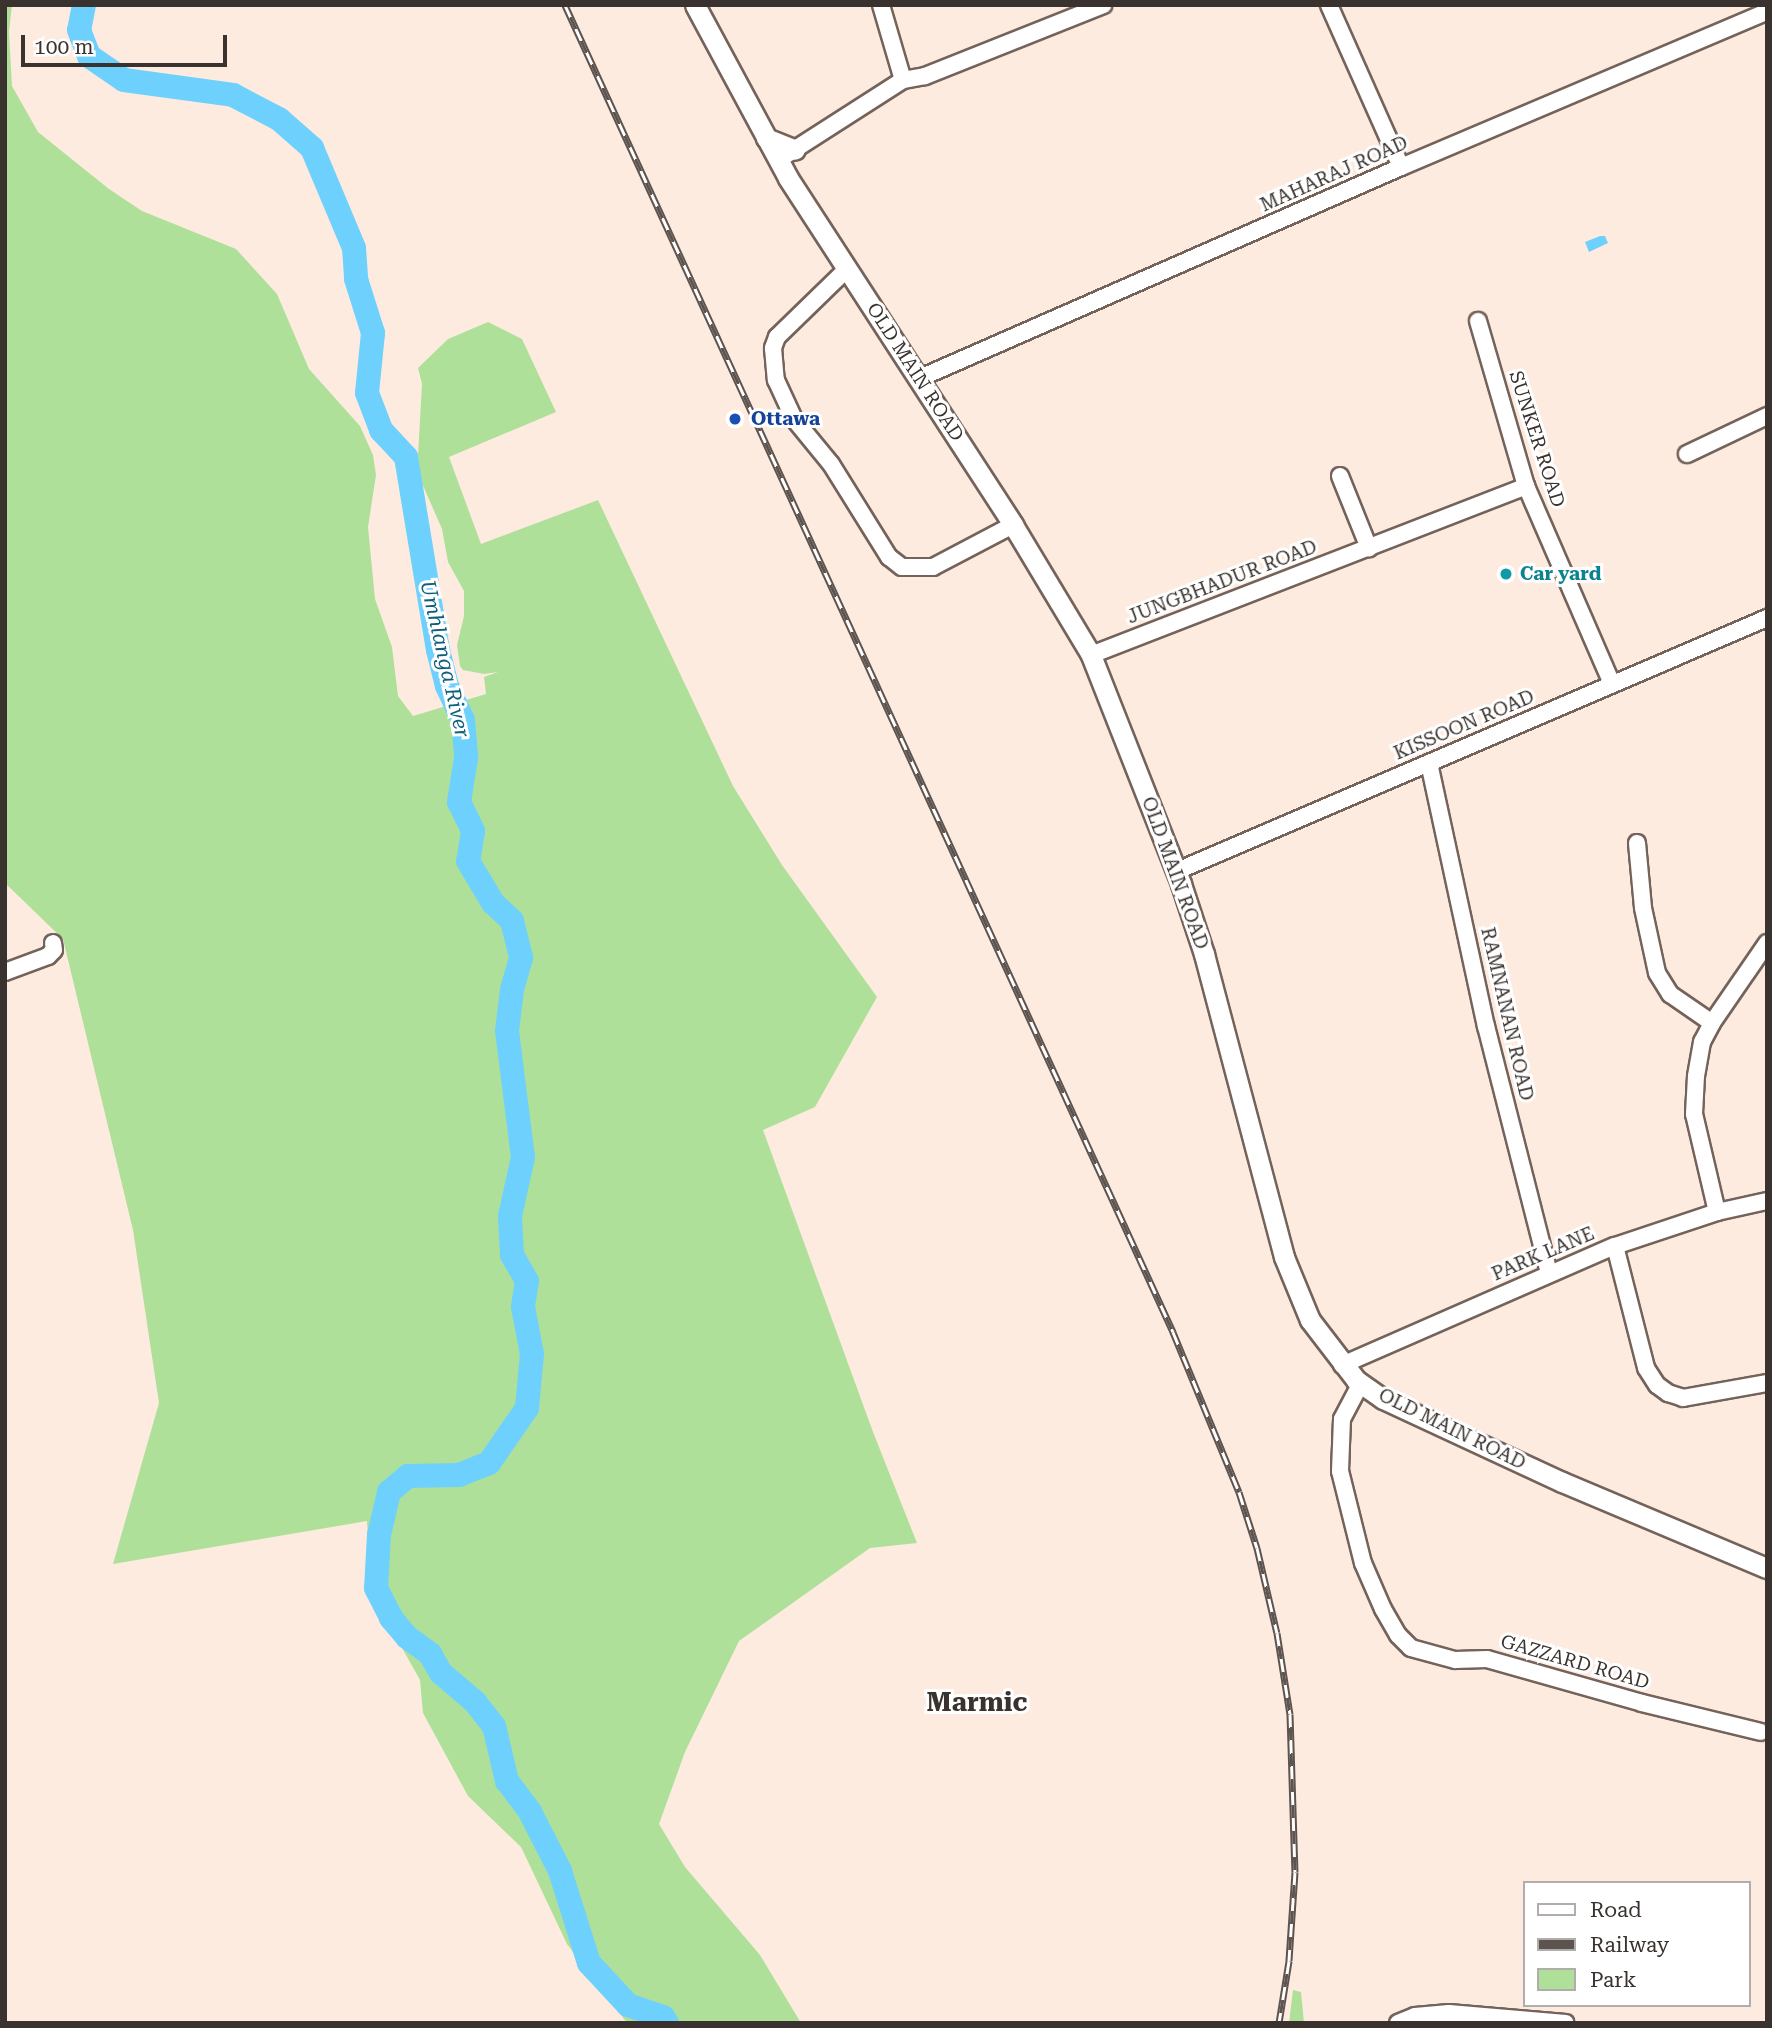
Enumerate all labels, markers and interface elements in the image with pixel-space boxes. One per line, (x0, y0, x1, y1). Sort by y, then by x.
scale bar (24, 21, 231, 65)
text: 100 m (34, 35, 94, 59)
street label: MAHARAJ ROAD (1257, 131, 1411, 217)
street label: OLD MAIN ROAD (862, 298, 968, 446)
street label: SUNKER ROAD (1504, 368, 1570, 510)
place label: Ottawa (751, 408, 820, 430)
marker: Ottawa (725, 409, 745, 429)
street label: JUNGBHADUR ROAD (1124, 535, 1320, 629)
place label: Car yard (1520, 563, 1601, 585)
marker: Car yard (1498, 566, 1514, 582)
water label: Umhlanga River (415, 578, 475, 740)
street label: KISSOON ROAD (1390, 685, 1538, 765)
street label: OLD MAIN ROAD (1137, 794, 1213, 952)
street label: RAMNANAN ROAD (1476, 925, 1538, 1103)
street label: PARK LANE (1488, 1222, 1598, 1286)
street label: OLD MAIN ROAD (1375, 1384, 1529, 1474)
street label: GAZZARD ROAD (1498, 1630, 1652, 1694)
district label: Marmic (927, 1687, 1027, 1719)
legend (1524, 1881, 1751, 2007)
text: Road (1590, 1898, 1642, 1922)
text: Railway (1590, 1933, 1669, 1957)
text: Park (1590, 1968, 1636, 1992)

